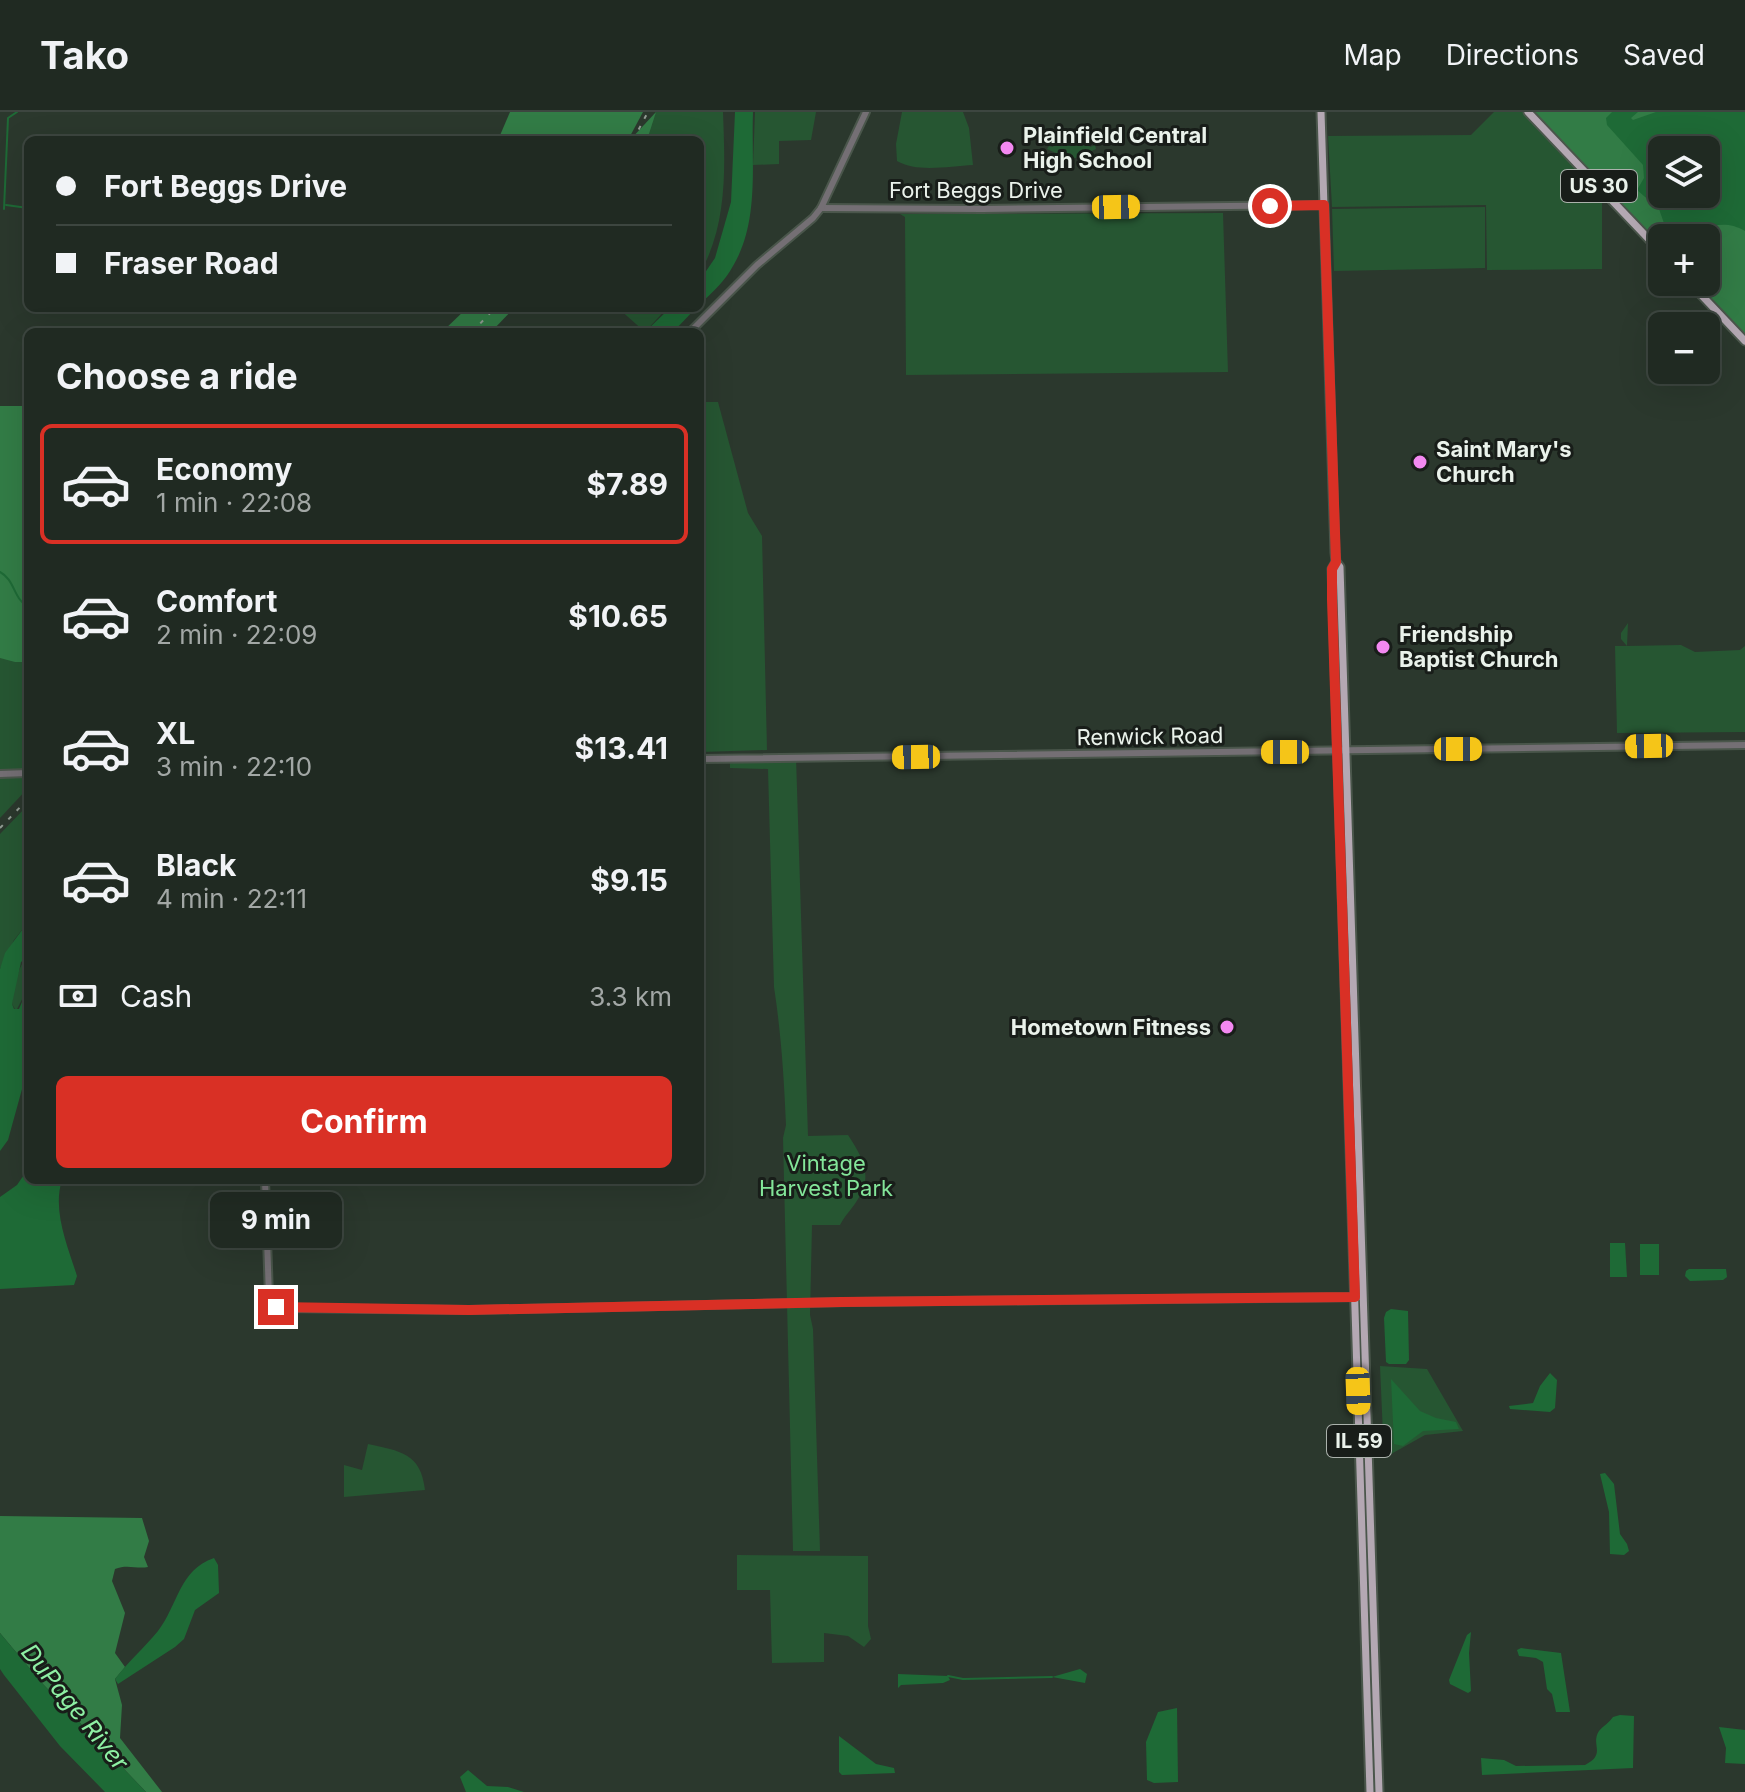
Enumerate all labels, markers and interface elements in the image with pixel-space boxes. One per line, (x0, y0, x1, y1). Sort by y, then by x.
text: Tako (40, 32, 129, 78)
text: Map (1343, 38, 1402, 72)
text: Directions (1446, 38, 1579, 72)
text: Saved (1623, 38, 1705, 72)
place label: Plainfield Central High School (1023, 122, 1207, 173)
map controls (1648, 136, 1720, 384)
button: layers (1648, 136, 1720, 208)
marker: Plainfield Central High School (998, 139, 1016, 157)
text: Fort Beggs Drive (104, 168, 347, 204)
road number: US 30 (1561, 170, 1637, 202)
street label: Fort Beggs Drive (889, 177, 1063, 203)
route start (1252, 188, 1288, 224)
car (1092, 195, 1140, 219)
button: + (1648, 224, 1720, 296)
text: Fraser Road (104, 245, 279, 281)
button: − (1648, 312, 1720, 384)
text: Choose a ride (56, 354, 298, 398)
place label: Saint Mary's Church (1436, 436, 1572, 487)
icon: car (60, 448, 132, 520)
text: Economy (156, 451, 292, 487)
marker: Saint Mary's Church (1411, 453, 1429, 471)
text: $7.89 (586, 466, 668, 502)
text: 1 min · 22:08 (156, 487, 312, 518)
icon: car (60, 580, 132, 652)
text: Comfort (156, 583, 277, 619)
text: $10.65 (568, 598, 668, 634)
text: 2 min · 22:09 (156, 619, 317, 650)
place label: Friendship Baptist Church (1399, 621, 1559, 672)
marker: Friendship Baptist Church (1374, 638, 1392, 656)
icon: car (60, 712, 132, 784)
text: XL (156, 715, 195, 751)
street label: Renwick Road (1076, 722, 1224, 750)
text: $13.41 (575, 730, 668, 766)
car (1625, 734, 1673, 758)
car (1434, 737, 1482, 761)
car (1261, 740, 1309, 764)
car (892, 745, 940, 769)
text: 3 min · 22:10 (156, 751, 312, 782)
icon: car (60, 844, 132, 916)
text: Black (156, 847, 236, 883)
text: $9.15 (590, 862, 668, 898)
text: 4 min · 22:11 (156, 883, 307, 914)
icon: cash (56, 974, 100, 1018)
text: Cash (120, 978, 192, 1014)
text: 3.3 km (589, 981, 672, 1012)
place label: Hometown Fitness (1011, 1014, 1211, 1040)
marker: Hometown Fitness (1218, 1018, 1236, 1036)
button: Confirm (56, 1076, 672, 1168)
park label: Vintage Harvest Park (759, 1150, 893, 1201)
callout: 9 min (210, 1191, 342, 1247)
text: 9 min (241, 1204, 311, 1235)
route end (258, 1289, 294, 1325)
car (1345, 1367, 1371, 1415)
road number: IL 59 (1327, 1425, 1391, 1457)
water label: DuPage River (15, 1638, 135, 1777)

